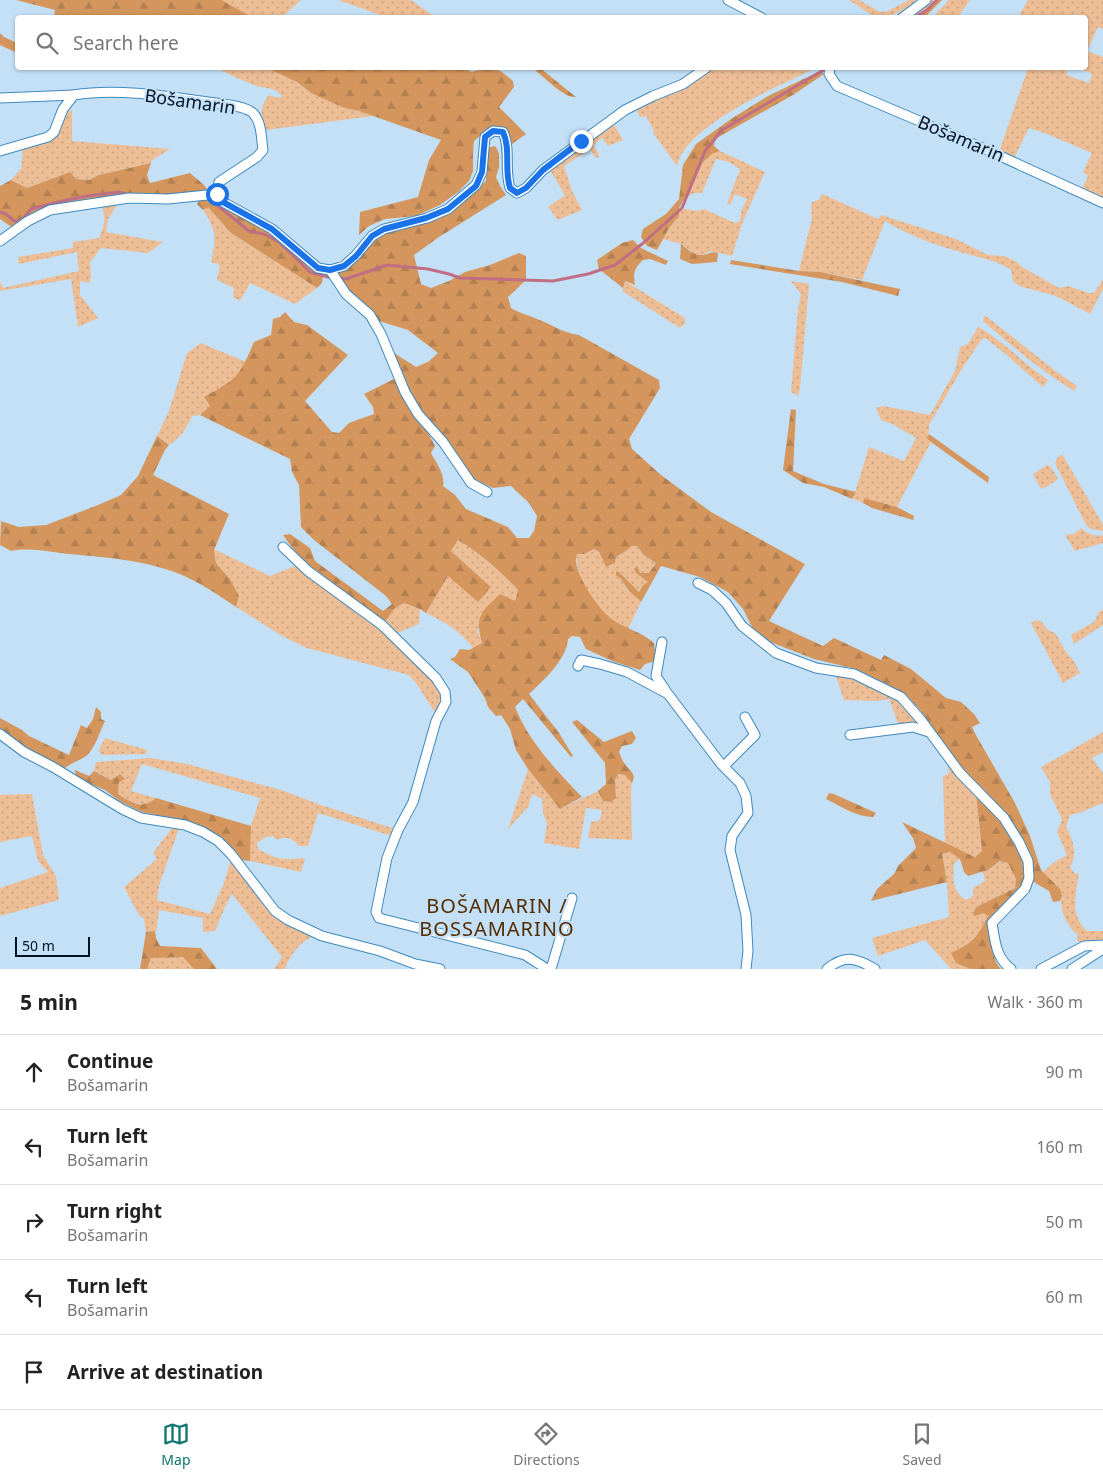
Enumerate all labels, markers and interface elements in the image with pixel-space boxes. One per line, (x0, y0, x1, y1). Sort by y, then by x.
search box (15, 15, 1088, 70)
icon: search (33, 29, 61, 57)
text: Search here (73, 30, 179, 56)
street label: Bošamarin (143, 83, 237, 119)
street label: Bošamarin (915, 109, 1008, 167)
route end (570, 130, 593, 153)
route start (206, 183, 229, 206)
district label: BOŠAMARIN / BOSSAMARINO (419, 892, 575, 942)
scale bar (15, 934, 90, 957)
text: 50 m (22, 936, 55, 955)
text: 5 min (20, 988, 78, 1016)
text: Walk · 360 m (988, 991, 1083, 1013)
text: Continue (67, 1048, 153, 1074)
icon: ahead (20, 1058, 48, 1086)
text: 90 m (1046, 1061, 1083, 1083)
text: Bošamarin (67, 1074, 148, 1096)
text: Turn left (67, 1123, 148, 1149)
icon: left (20, 1133, 48, 1161)
text: 160 m (1036, 1136, 1083, 1158)
text: Bošamarin (67, 1149, 148, 1171)
text: Turn right (67, 1198, 162, 1224)
icon: right (20, 1208, 48, 1236)
text: 50 m (1046, 1211, 1083, 1233)
text: Bošamarin (67, 1224, 148, 1246)
text: Turn left (67, 1273, 148, 1299)
icon: left (20, 1283, 48, 1311)
text: 60 m (1046, 1286, 1083, 1308)
text: Bošamarin (67, 1299, 148, 1321)
icon: arrive (20, 1358, 48, 1386)
text: Arrive at destination (67, 1359, 263, 1385)
tab: Map (161, 1420, 191, 1469)
tab: Directions (513, 1420, 580, 1469)
tab: Saved (902, 1420, 942, 1469)

